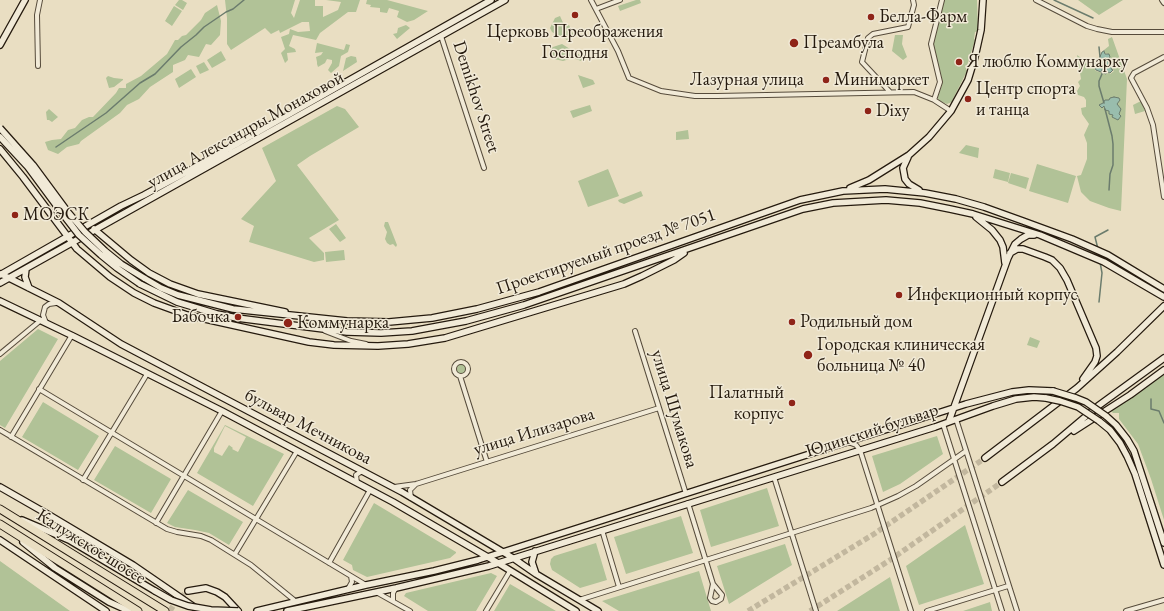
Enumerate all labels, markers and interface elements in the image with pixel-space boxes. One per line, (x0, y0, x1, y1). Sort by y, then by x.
place label: Белла-Фарм (879, 6, 967, 28)
marker: Церковь Преображения Господня (570, 10, 580, 20)
marker: Белла-Фарм (866, 12, 876, 22)
place label: Церковь Преображения Господня (487, 21, 663, 64)
place label: Преамбула (803, 32, 884, 54)
marker: Преамбула (788, 37, 800, 49)
street label: Demikhov Street (448, 38, 504, 156)
place label: Я люблю Коммунарку (967, 51, 1128, 73)
marker: Я люблю Коммунарку (954, 57, 964, 67)
street label: улица Александры Монаховой (144, 67, 348, 193)
street label: Лазурная улица (690, 69, 804, 91)
place label: Минимаркет (834, 69, 929, 91)
marker: Минимаркет (821, 75, 831, 85)
place label: Центр спорта и танца (976, 78, 1076, 120)
marker: Центр спорта и танца (963, 94, 973, 104)
place label: Dixy (876, 100, 910, 122)
marker: Dixy (863, 106, 873, 116)
place label: МОЭСК (23, 204, 89, 226)
street label: Проектируемый проезд № 7051 (493, 204, 719, 300)
marker: МОЭСК (10, 210, 20, 220)
place label: Инфекционный корпус (907, 284, 1078, 306)
marker: Инфекционный корпус (894, 290, 904, 300)
place label: Бабочка (172, 306, 230, 328)
place label: Родильный дом (800, 311, 912, 333)
marker: Бабочка (233, 312, 243, 322)
place label: Коммунарка (297, 312, 389, 334)
marker: Коммунарка (282, 317, 294, 329)
marker: Родильный дом (787, 317, 797, 327)
place label: Городская клиническая больница № 40 (817, 334, 985, 376)
street label: улица Шумакова (646, 347, 702, 471)
marker: Городская клиническая больница № 40 (802, 349, 814, 361)
place label: Палатный корпус (709, 382, 784, 424)
street label: бульвар Мечникова (241, 384, 375, 470)
marker: Палатный корпус (787, 398, 797, 408)
street label: Юдинский бульвар (803, 399, 941, 463)
street label: улица Илизарова (471, 403, 597, 461)
street label: Калужское шоссе (32, 505, 150, 589)

